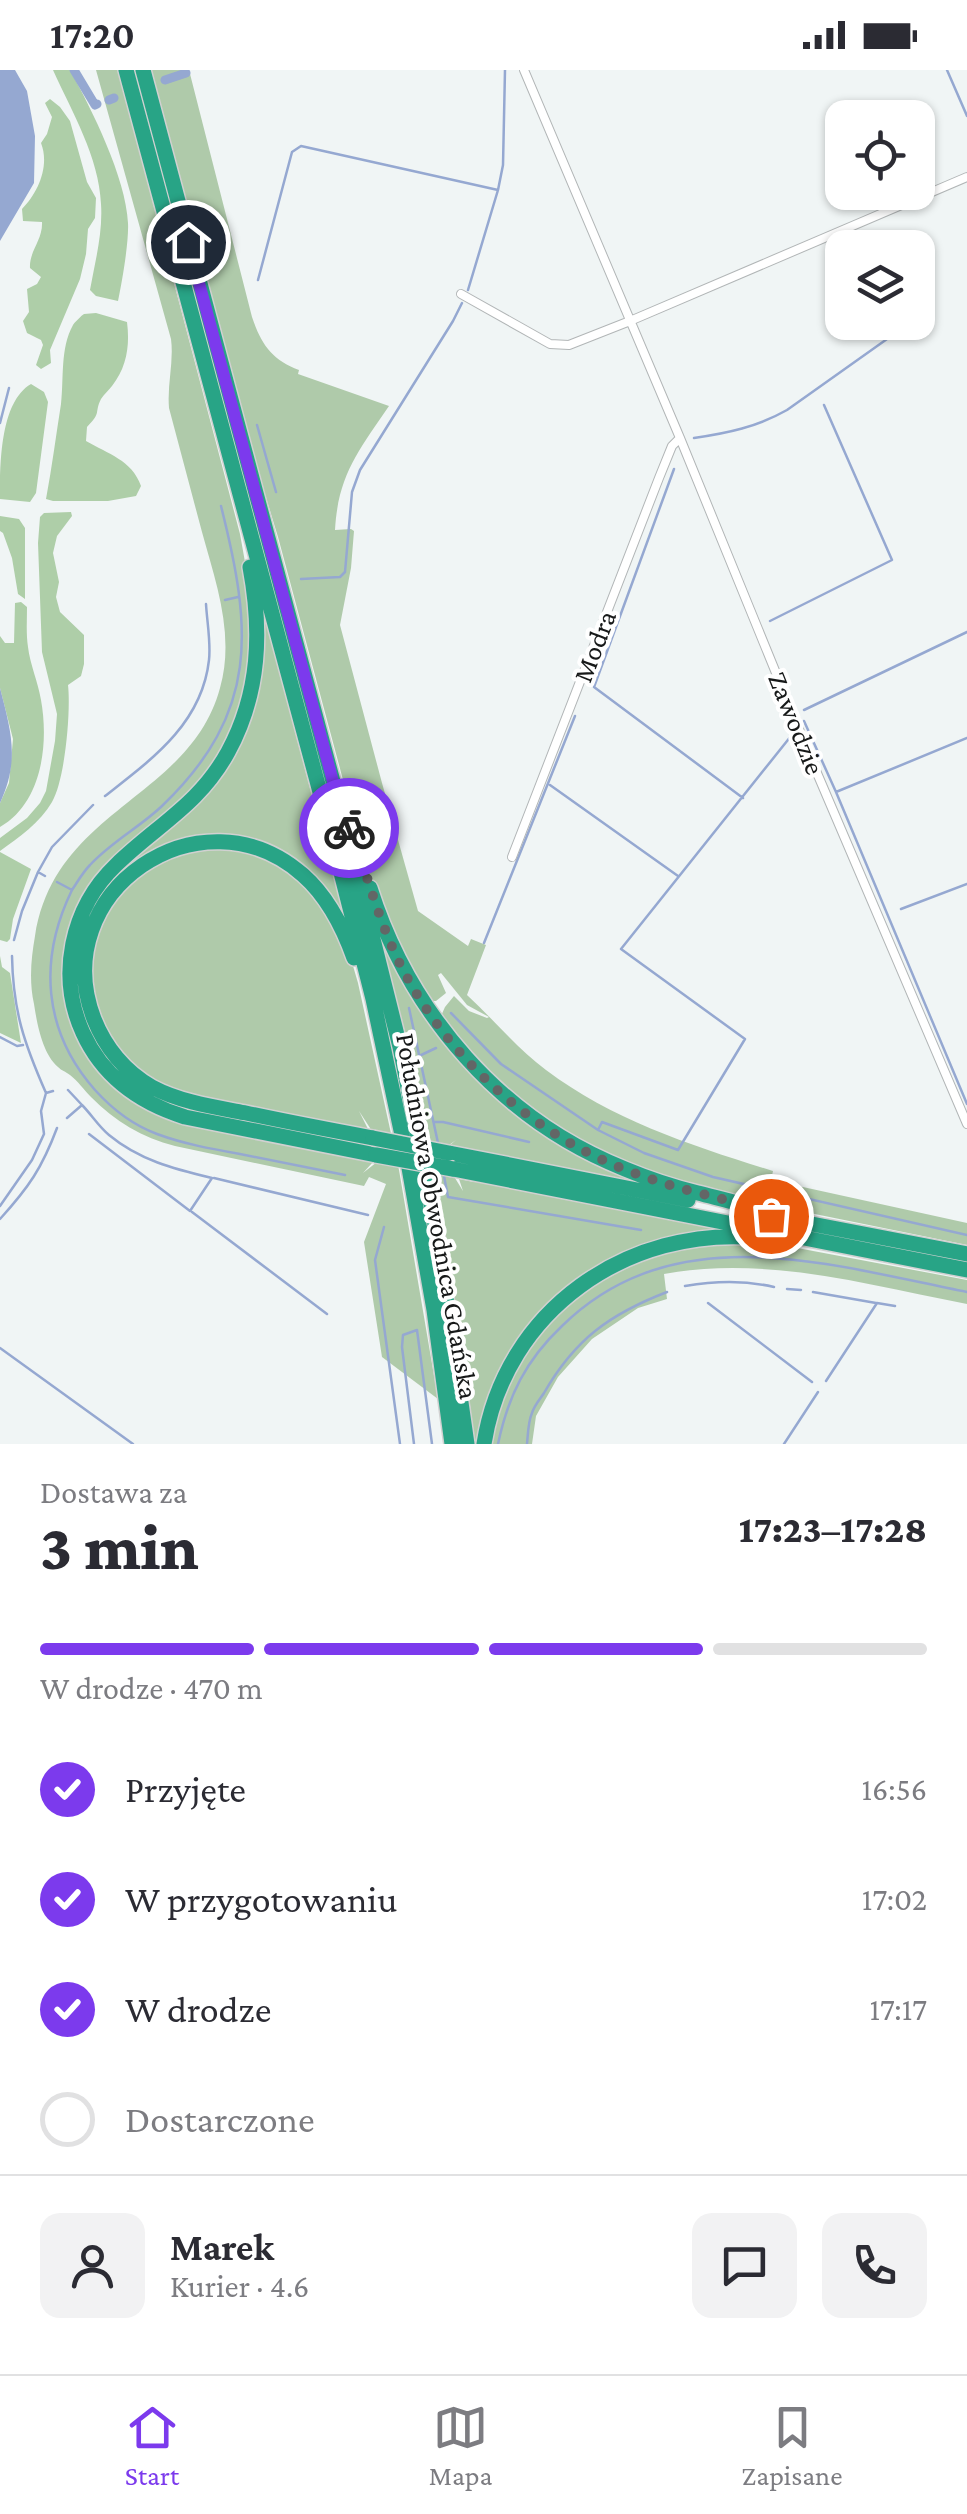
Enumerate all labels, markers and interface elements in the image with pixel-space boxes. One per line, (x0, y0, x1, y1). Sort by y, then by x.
text: 17:20 (50, 14, 135, 56)
map controls (825, 100, 935, 340)
button: locate (825, 100, 935, 210)
pin (146, 200, 231, 285)
icon: home (161, 215, 216, 270)
button: layers (825, 230, 935, 340)
street label: Modra (567, 606, 622, 686)
street label: Zawodzie (762, 667, 831, 779)
courier (299, 778, 399, 878)
icon: bike (322, 801, 377, 856)
street label: Południowa Obwodnica Gdańska (390, 1031, 485, 1402)
pin (729, 1174, 814, 1259)
icon: bag (744, 1189, 799, 1244)
text: Dostawa za (40, 1474, 187, 1510)
text: 17:23–17:28 (739, 1508, 927, 1550)
text: 3 min (40, 1511, 199, 1583)
text: W drodze · 470 m (40, 1670, 263, 1706)
icon: check (40, 1762, 95, 1817)
text: Przyjęte (125, 1768, 246, 1810)
text: 16:56 (861, 1771, 927, 1807)
icon: check (40, 1872, 95, 1927)
text: W przygotowaniu (125, 1878, 397, 1920)
text: 17:02 (862, 1881, 927, 1917)
icon: check (40, 1982, 95, 2037)
text: W drodze (125, 1988, 271, 2030)
text: 17:17 (869, 1991, 927, 2027)
text: Dostarczone (125, 2098, 315, 2140)
button: person (40, 2213, 145, 2318)
button: chat (692, 2213, 797, 2318)
button: phone (822, 2213, 927, 2318)
text: Marek (170, 2226, 274, 2268)
text: Kurier · 4.6 (170, 2268, 309, 2304)
tab: Start (125, 2400, 180, 2491)
tab: Mapa (429, 2400, 493, 2491)
tab: Zapisane (742, 2400, 842, 2491)

